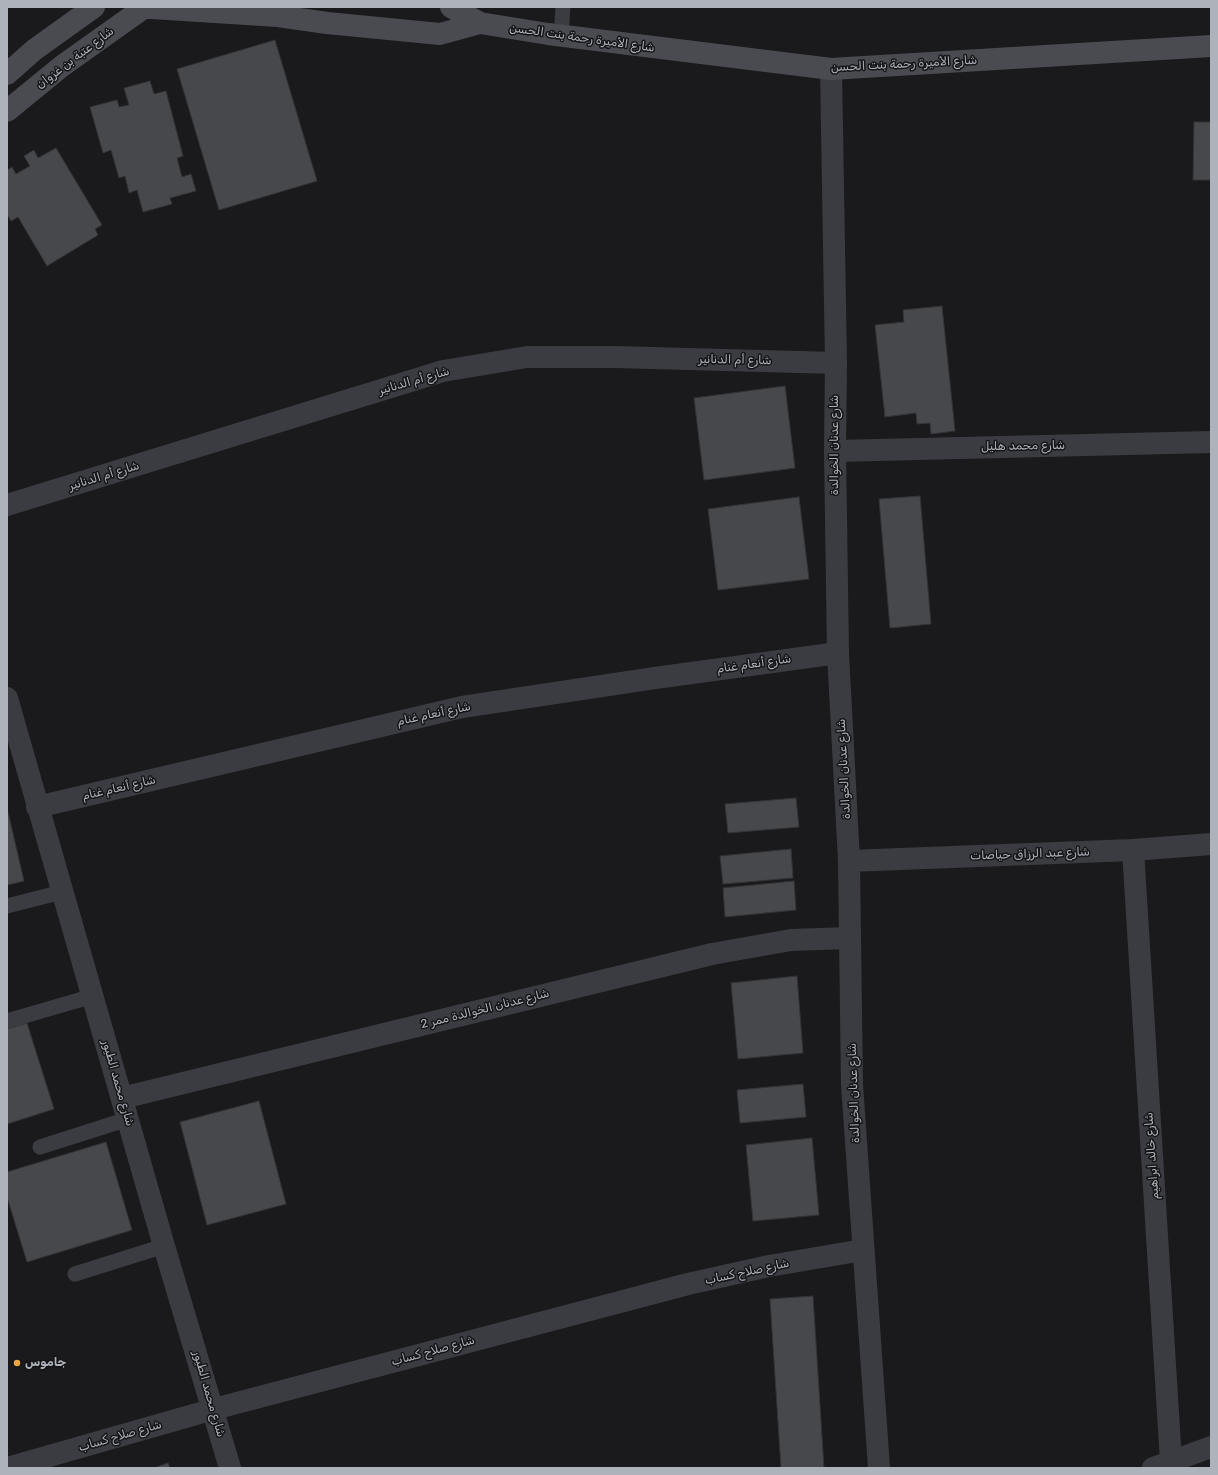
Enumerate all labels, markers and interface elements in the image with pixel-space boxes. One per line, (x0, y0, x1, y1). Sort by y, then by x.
street label: شارع الأميرة رحمة بنت الحسن (508, 21, 656, 55)
street label: شارع عتبة بن غزوان (33, 24, 117, 92)
street label: شارع الأميرة رحمة بنت الحسن (830, 53, 978, 75)
street label: شارع أم الدنانير (698, 352, 772, 368)
street label: شارع أم الدنانير (377, 364, 451, 398)
street label: شارع عدنان الخوالدة (828, 395, 842, 495)
street label: شارع محمد هليل (981, 438, 1065, 454)
street label: شارع أم الدنانير (67, 458, 141, 494)
street label: شارع أنعام غنام (716, 652, 792, 676)
street label: شارع أنعام غنام (396, 699, 472, 729)
street label: شارع عدنان الخوالدة (834, 719, 854, 819)
street label: شارع أنعام غنام (81, 773, 157, 803)
street label: شارع عبد الرزاق حياصات (970, 845, 1090, 863)
street label: شارع عدنان الخوالدة ممر 2 (419, 986, 551, 1032)
street label: شارع محمد الطيور (99, 1038, 137, 1128)
street label: شارع عدنان الخوالدة (845, 1043, 863, 1143)
street label: شارع خالد ابراهيم (1142, 1112, 1162, 1200)
street label: شارع صلاح كساب (704, 1256, 790, 1288)
street label: شارع صلاح كساب (390, 1333, 476, 1369)
street label: شارع محمد الطيور (190, 1349, 228, 1439)
place label: جاموس (25, 1356, 66, 1370)
marker: جاموس (12, 1358, 22, 1368)
street label: شارع صلاح كساب (77, 1417, 163, 1455)

